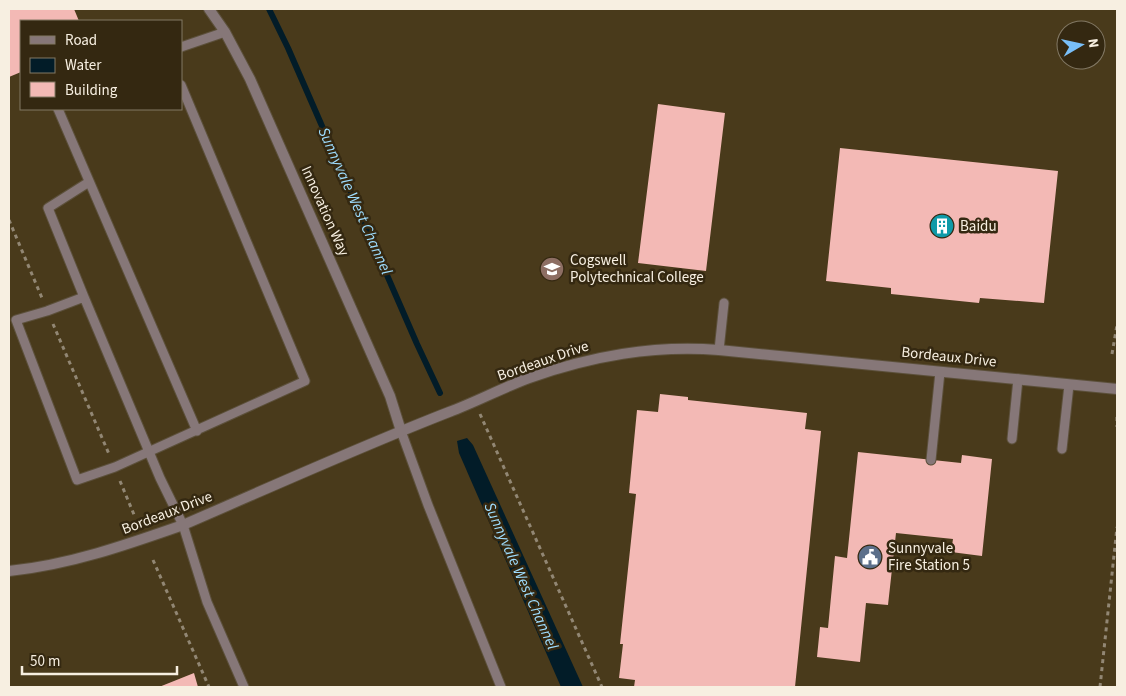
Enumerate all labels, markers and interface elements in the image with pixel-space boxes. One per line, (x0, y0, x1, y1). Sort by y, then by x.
legend (20, 20, 182, 110)
north arrow (1056, 20, 1106, 70)
text: Road (65, 30, 97, 51)
text: N (1082, 37, 1103, 49)
text: Water (65, 55, 102, 76)
text: Building (65, 80, 118, 101)
water label: Sunnyvale West Channel (313, 124, 398, 278)
street label: Innovation Way (296, 163, 354, 259)
building icon: Baidu (929, 213, 955, 239)
place label: Baidu (960, 216, 997, 237)
place label: Cogswell Polytechnical College (570, 250, 704, 288)
school or university icon: Cogswell Polytechnical College (539, 256, 565, 282)
street label: Bordeaux Drive (494, 336, 592, 386)
street label: Bordeaux Drive (900, 342, 998, 372)
street label: Bordeaux Drive (119, 486, 215, 540)
water label: Sunnyvale West Channel (479, 499, 564, 653)
place label: Sunnyvale Fire Station 5 (888, 538, 970, 576)
public building icon: Sunnyvale Fire Station 5 (857, 544, 883, 570)
scale bar (22, 644, 178, 676)
text: 50 m (30, 651, 60, 672)

